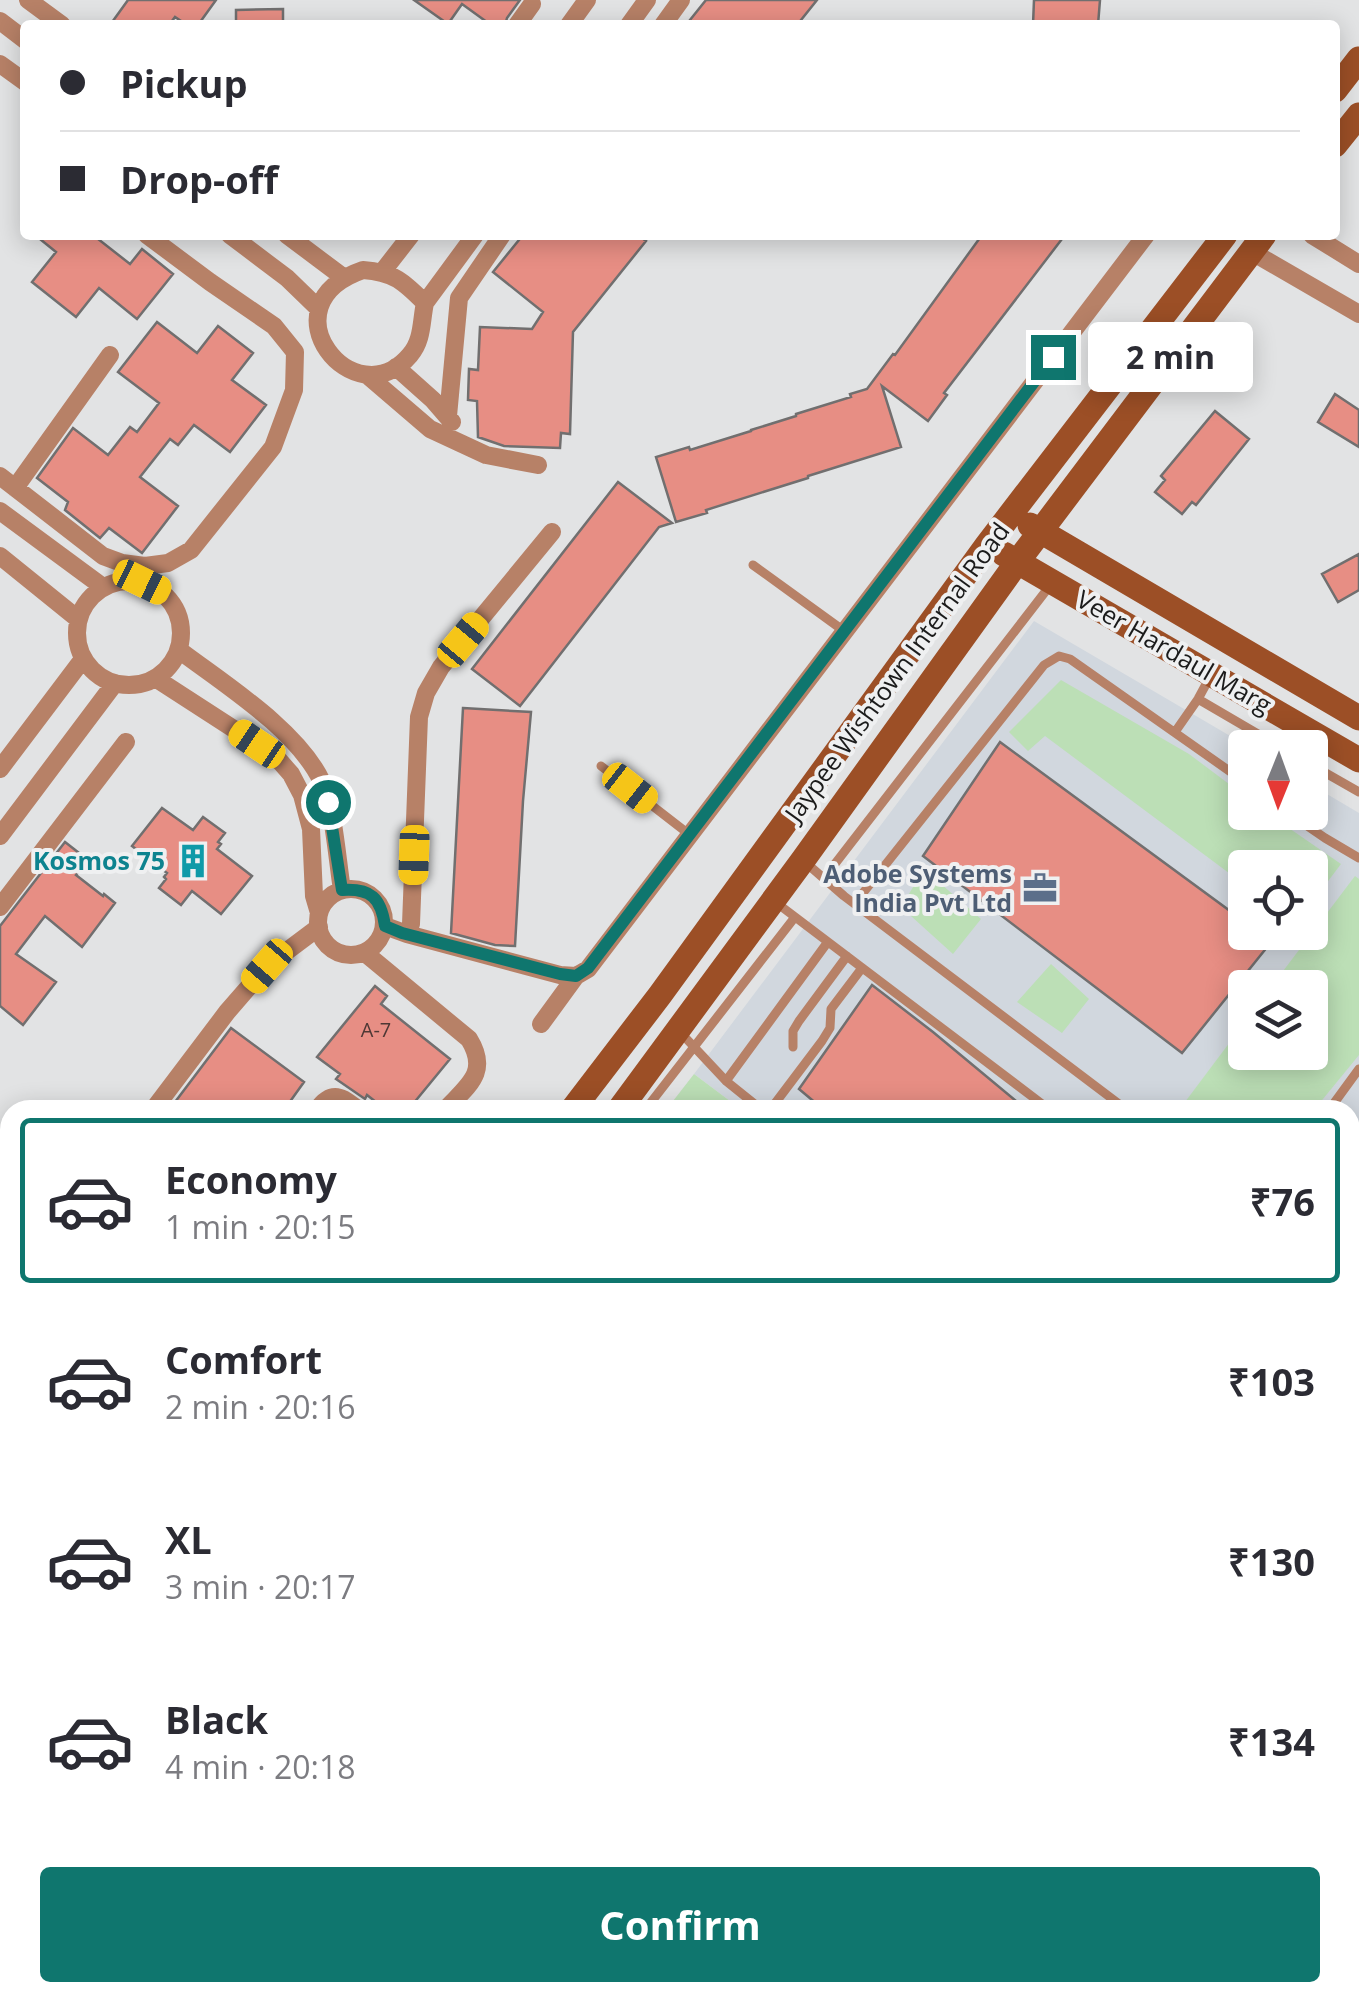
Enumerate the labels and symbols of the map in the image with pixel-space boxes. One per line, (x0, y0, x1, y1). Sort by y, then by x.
callout: 2 min (1088, 322, 1253, 392)
route end (1031, 335, 1076, 380)
street label: Jaypee Wishtown Internal Road (775, 515, 1016, 829)
car (108, 555, 176, 609)
street label: Veer Hardaul Marg (1071, 581, 1279, 721)
car (432, 607, 494, 673)
car (224, 715, 290, 773)
north arrow (1228, 730, 1328, 830)
car (597, 758, 663, 818)
route start (306, 780, 351, 825)
car (398, 824, 430, 886)
building icon: Kosmos 75 (174, 842, 212, 880)
place label: Kosmos 75 (33, 843, 165, 877)
place label: Adobe Systems India Pvt Ltd (823, 856, 1012, 919)
office icon: Adobe Systems India Pvt Ltd (1021, 869, 1059, 907)
car (236, 934, 298, 998)
house number: A-7 (361, 1016, 391, 1043)

